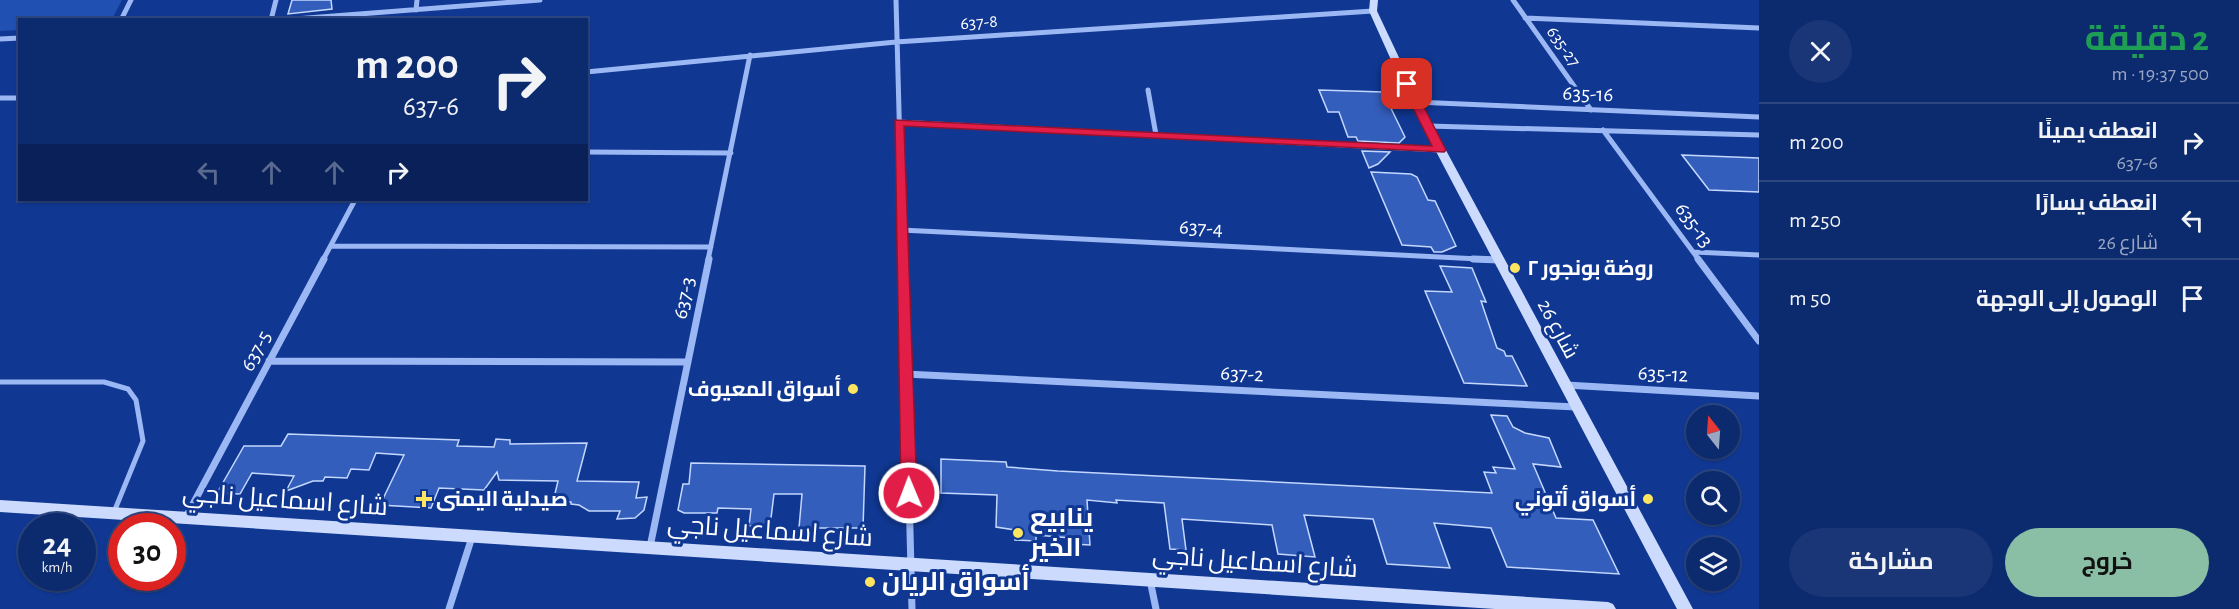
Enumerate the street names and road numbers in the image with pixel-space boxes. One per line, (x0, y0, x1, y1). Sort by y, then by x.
street label: 637-8 (960, 13, 998, 33)
street label: 635-27 (1543, 24, 1583, 70)
street label: 635-16 (1562, 83, 1614, 105)
street label: 635-13 (1671, 199, 1717, 251)
street label: 637-4 (1179, 216, 1223, 240)
street label: 637-3 (669, 275, 699, 321)
street label: شارع 26 (1531, 296, 1582, 363)
street label: 637-5 (237, 327, 275, 375)
street label: 637-2 (1220, 362, 1264, 386)
street label: 635-12 (1637, 362, 1689, 386)
street label: شارع اسماعيل ناجي (181, 480, 389, 527)
street label: شارع اسماعيل ناجي (666, 511, 874, 558)
street label: شارع اسماعيل ناجي (1151, 542, 1359, 589)

